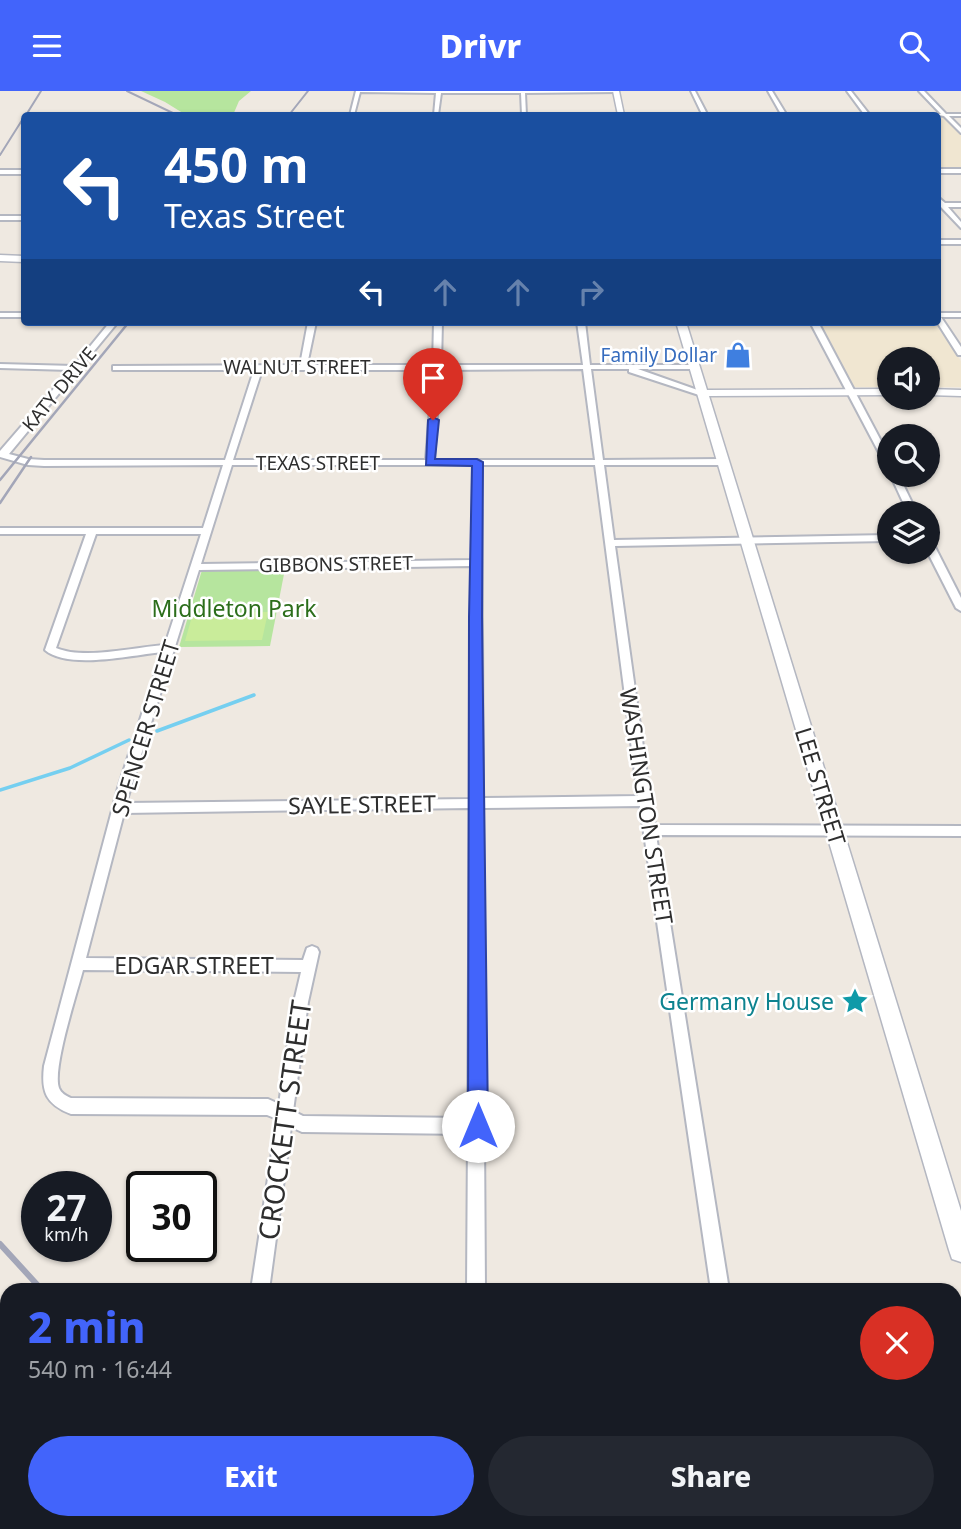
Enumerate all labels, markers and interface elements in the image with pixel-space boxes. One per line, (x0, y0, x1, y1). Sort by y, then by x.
text: Drivr (440, 24, 521, 67)
icon: menu (28, 27, 66, 65)
icon: search (895, 27, 933, 65)
text: 450 m (164, 131, 309, 197)
icon: left (49, 140, 140, 231)
text: Texas Street (164, 194, 345, 237)
icon: left (353, 273, 391, 311)
icon: ahead (426, 273, 464, 311)
icon: ahead (499, 273, 537, 311)
icon: right (572, 273, 610, 311)
shop icon: Family Dollar (723, 340, 753, 370)
street label: KATY DRIVE (16, 341, 102, 437)
place label: Family Dollar (601, 342, 717, 368)
map controls (877, 347, 940, 564)
button: sound (877, 347, 940, 410)
pin (403, 348, 463, 420)
street label: WALNUT STREET (223, 354, 371, 380)
icon: arrive (414, 359, 452, 397)
button: search (877, 424, 940, 487)
street label: TEXAS STREET (256, 450, 381, 476)
button: layers (877, 501, 940, 564)
street label: GIBBONS STREET (259, 550, 414, 578)
park label: Middleton Park (151, 592, 317, 624)
street label: SPENCER STREET (103, 636, 187, 820)
street label: WASHINGTON STREET (613, 686, 682, 927)
street label: LEE STREET (788, 723, 854, 849)
street label: SAYLE STREET (288, 787, 436, 821)
street label: EDGAR STREET (114, 949, 274, 981)
place label: Germany House (659, 985, 834, 1017)
place icon: Germany House (840, 986, 870, 1016)
street label: CROCKETT STREET (248, 997, 320, 1242)
position arrow (441, 1089, 515, 1163)
speed limit sign: 30 (126, 1171, 217, 1262)
text: 27 (46, 1184, 87, 1231)
text: km/h (44, 1222, 89, 1246)
text: 2 min (28, 1298, 145, 1355)
button: close (860, 1306, 934, 1380)
text: 540 m · 16:44 (28, 1353, 172, 1385)
button: Exit (28, 1436, 474, 1516)
button: Share (488, 1436, 934, 1516)

